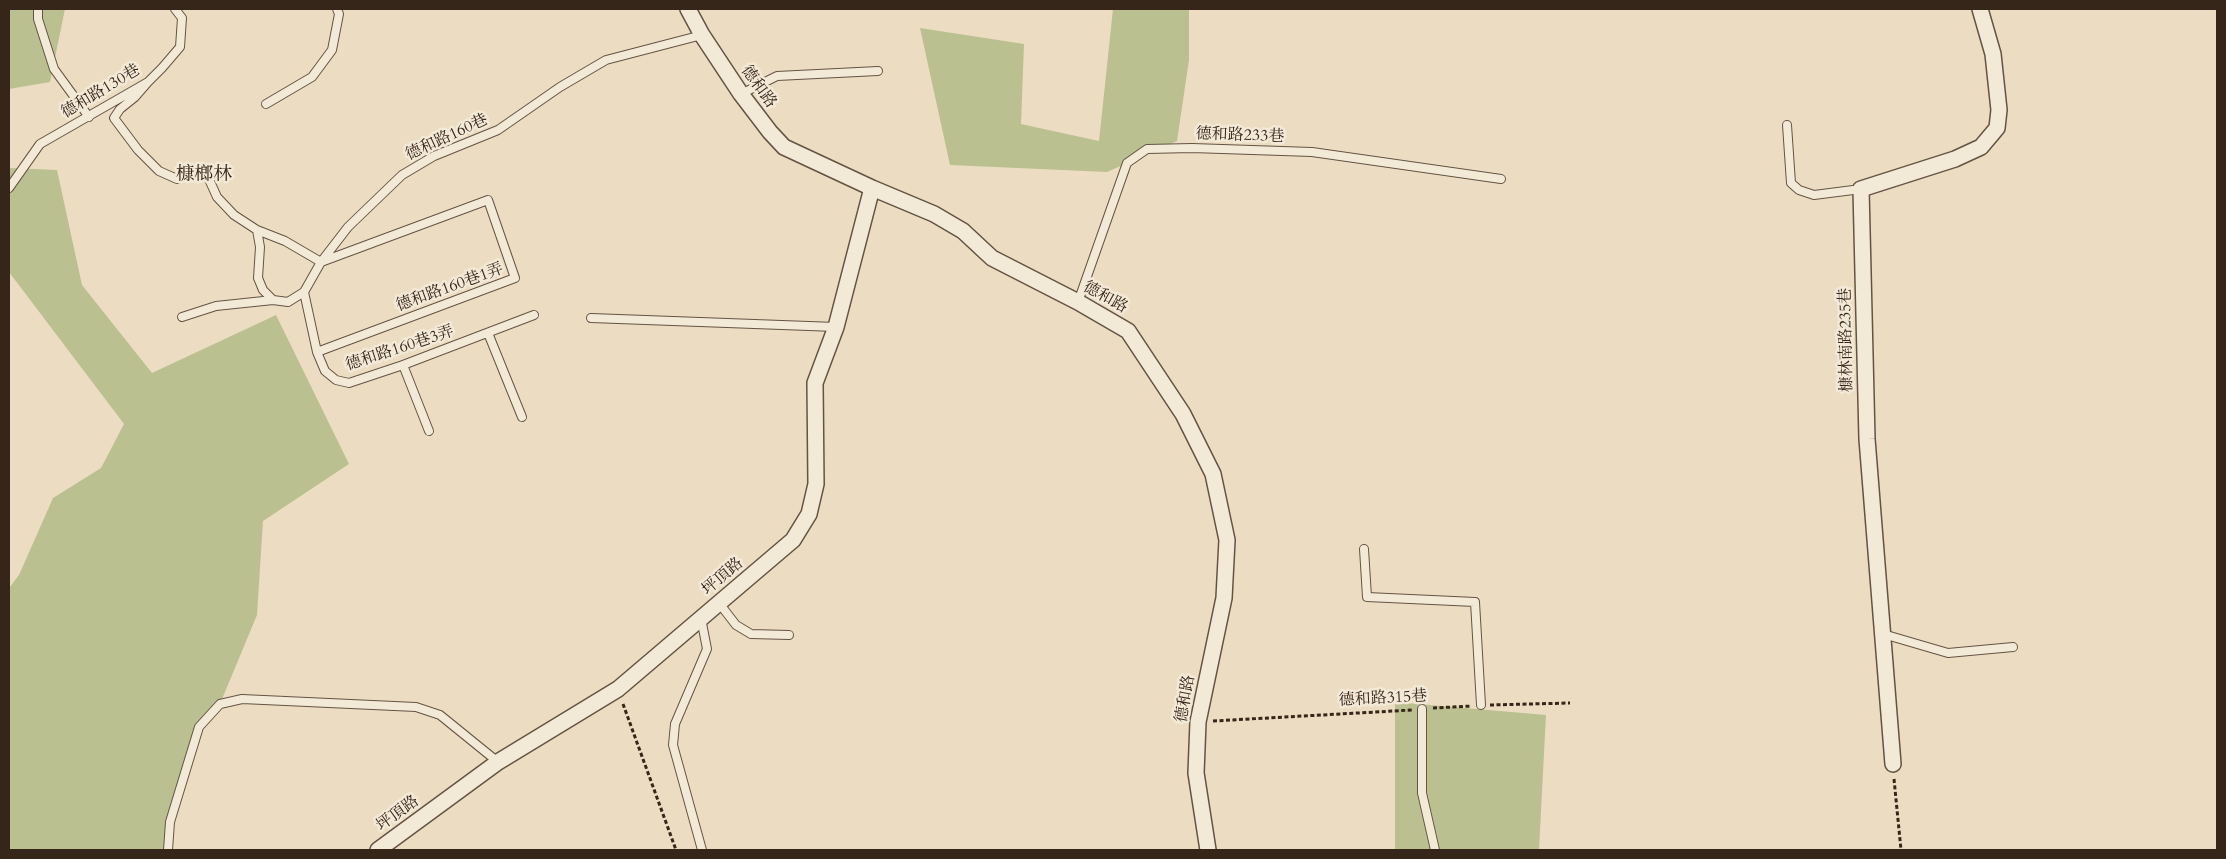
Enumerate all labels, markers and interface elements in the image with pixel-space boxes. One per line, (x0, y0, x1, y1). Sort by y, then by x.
street label: 德和路130巷 (58, 61, 144, 123)
street label: 德和路 (736, 62, 780, 112)
street label: 德和路160巷 (403, 111, 491, 165)
street label: 德和路233巷 (1195, 125, 1285, 147)
district label: 槺榔林 (176, 165, 232, 187)
street label: 德和路160巷1弄 (394, 260, 506, 316)
street label: 德和路 (1079, 278, 1131, 318)
street label: 槺林南路235巷 (1836, 288, 1858, 392)
street label: 德和路160巷3弄 (343, 322, 457, 376)
street label: 坪頂路 (698, 554, 748, 600)
street label: 德和路 (1172, 674, 1200, 724)
street label: 德和路315巷 (1338, 687, 1428, 711)
street label: 坪頂路 (373, 792, 423, 836)

